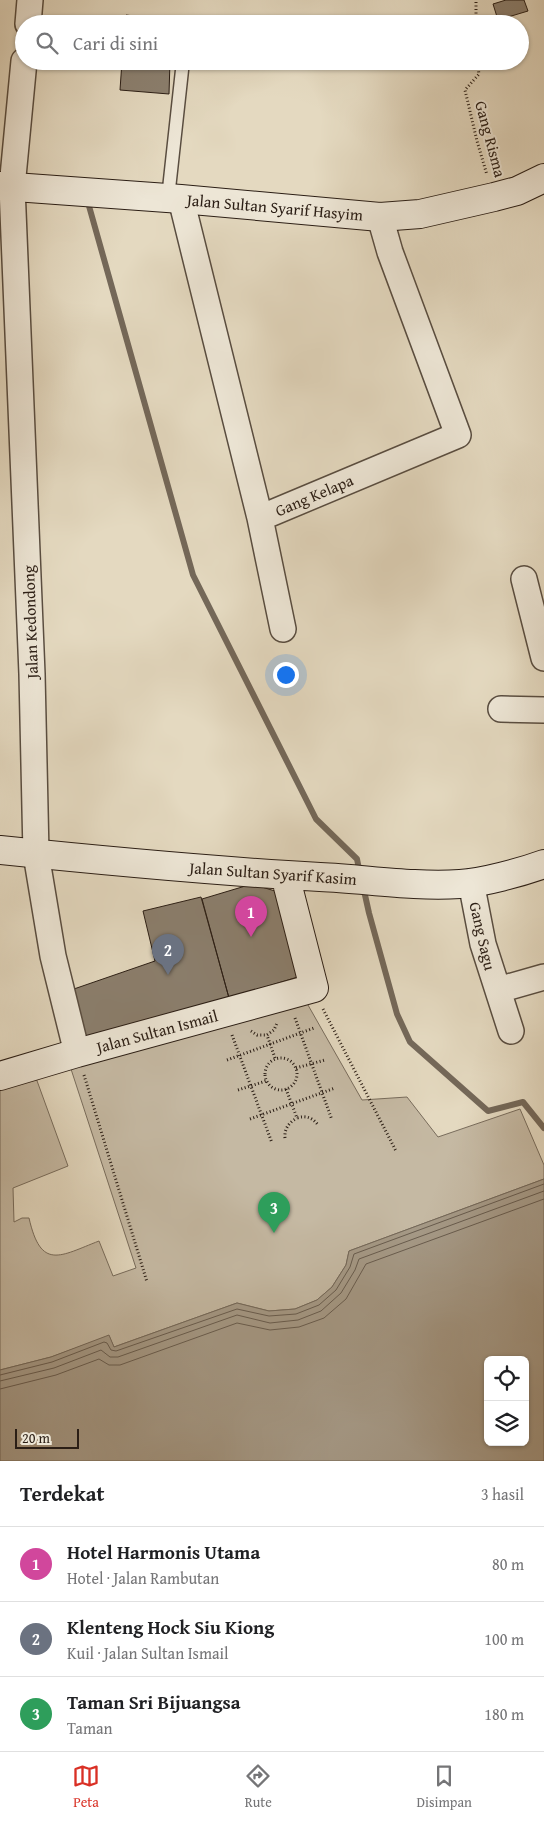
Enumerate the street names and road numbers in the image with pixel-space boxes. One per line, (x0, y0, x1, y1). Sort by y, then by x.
street label: Gang Risma (469, 98, 513, 180)
street label: Jalan Sultan Syarif Hasyim (184, 187, 364, 227)
street label: Gang Kelapa (271, 468, 357, 522)
street label: Jalan Kedondong (16, 565, 44, 681)
street label: Jalan Sultan Syarif Kasim (187, 855, 357, 891)
street label: Gang Sagu (463, 899, 503, 973)
street label: Jalan Sultan Ismail (92, 1003, 221, 1059)

